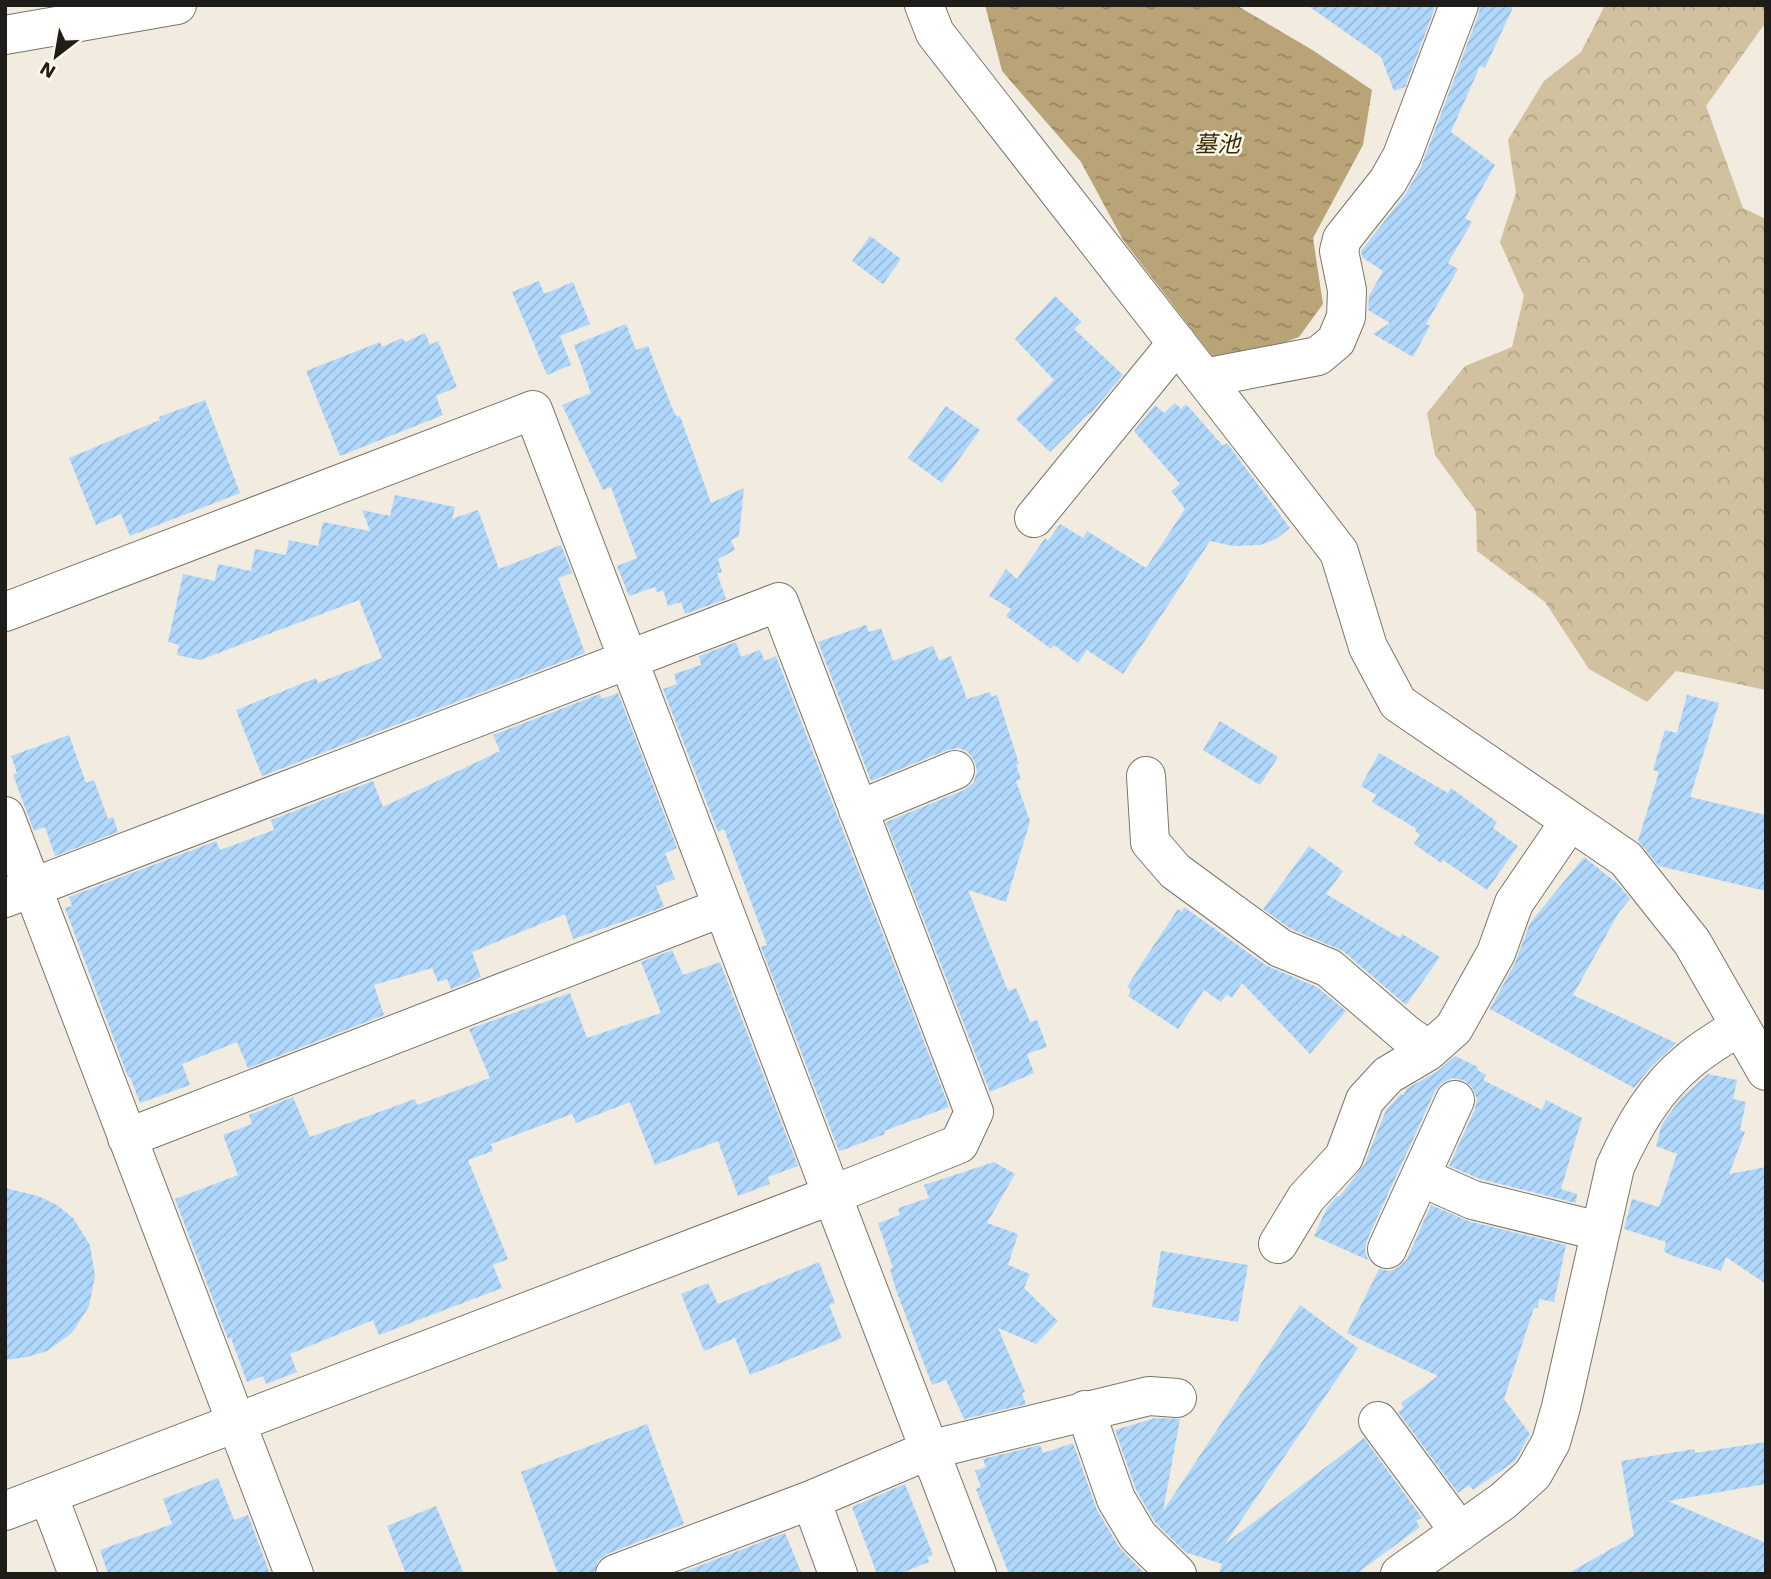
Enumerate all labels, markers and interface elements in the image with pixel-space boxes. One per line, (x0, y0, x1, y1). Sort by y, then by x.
north arrow (21, 21, 91, 91)
text: N (36, 57, 59, 84)
water label: 墓池 (1194, 131, 1242, 158)

